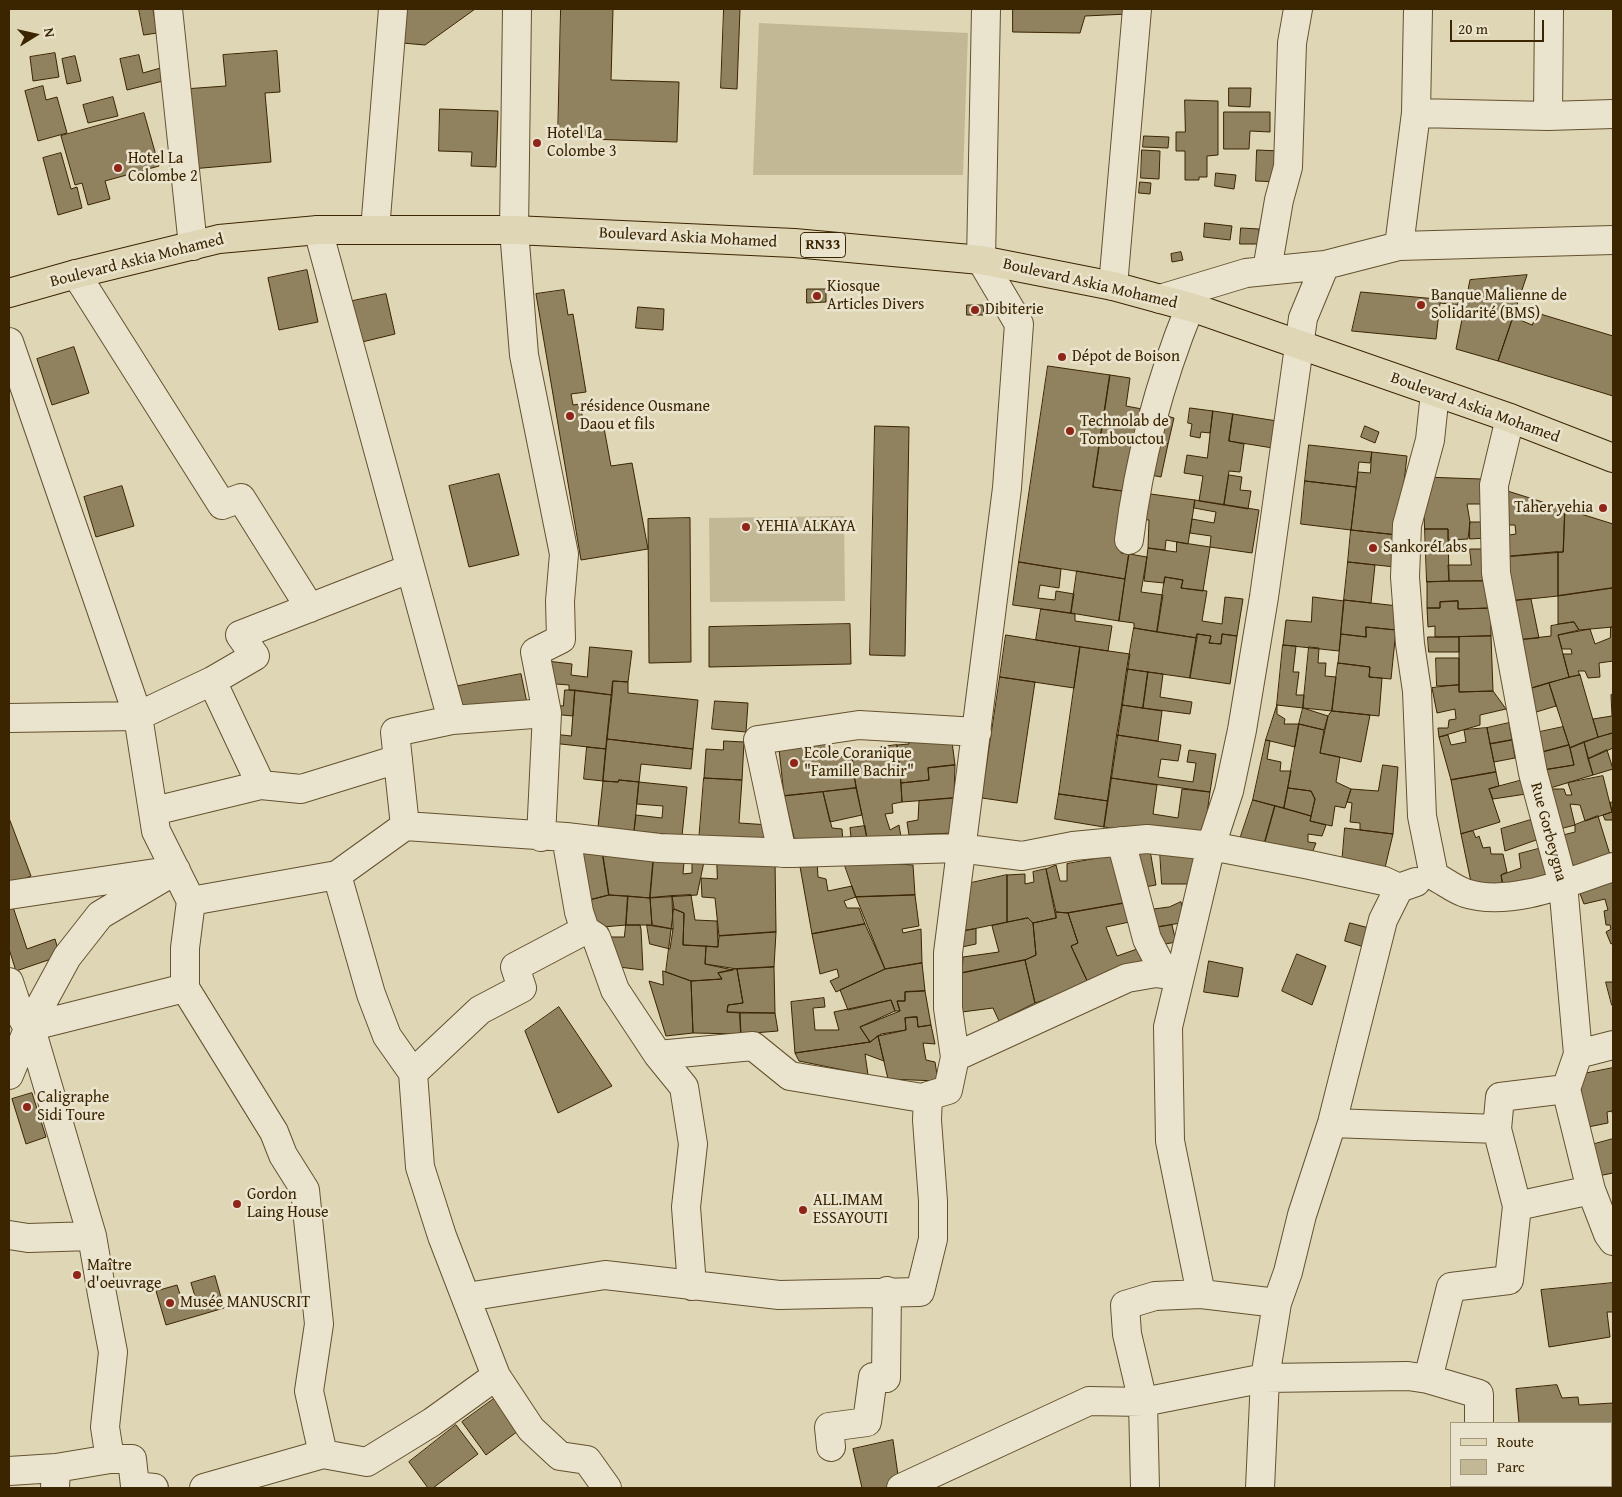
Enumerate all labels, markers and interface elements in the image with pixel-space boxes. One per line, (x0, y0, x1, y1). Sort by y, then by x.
north arrow (10, 10, 60, 60)
scale bar (1452, 10, 1546, 42)
text: 20 m (1458, 18, 1488, 39)
text: N (39, 26, 60, 39)
place label: Hotel La Colombe 3 (547, 124, 617, 162)
marker: Hotel La Colombe 3 (531, 137, 543, 149)
place label: Hotel La Colombe 2 (128, 149, 198, 187)
marker: Hotel La Colombe 2 (112, 162, 124, 174)
street label: Boulevard Askia Mohamed (598, 224, 778, 252)
street label: Boulevard Askia Mohamed (48, 230, 226, 292)
road number: RN33 (800, 232, 846, 258)
street label: Boulevard Askia Mohamed (1001, 255, 1179, 313)
place label: Kiosque Articles Divers (827, 277, 924, 315)
place label: Banque Malienne de Solidarité (BMS) (1431, 286, 1567, 324)
marker: Kiosque Articles Divers (811, 290, 823, 302)
marker: Banque Malienne de Solidarité (BMS) (1415, 299, 1427, 311)
place label: Dibiterie (985, 300, 1044, 320)
marker: Dibiterie (969, 304, 981, 316)
place label: Dépot de Boison (1072, 347, 1180, 367)
marker: Dépot de Boison (1056, 351, 1068, 363)
street label: Boulevard Askia Mohamed (1388, 368, 1562, 448)
place label: résidence Ousmane Daou et fils (580, 397, 710, 435)
marker: résidence Ousmane Daou et fils (564, 410, 576, 422)
place label: Technolab de Tombouctou (1080, 412, 1169, 450)
marker: Technolab de Tombouctou (1064, 425, 1076, 437)
place label: Taher yehia (1514, 498, 1593, 518)
marker: Taher yehia (1597, 502, 1609, 514)
place label: YEHIA ALKAYA (756, 517, 856, 537)
marker: YEHIA ALKAYA (740, 521, 752, 533)
place label: SankoréLabs (1383, 538, 1467, 558)
marker: SankoréLabs (1367, 542, 1379, 554)
place label: Ecole Coranique "Famille Bachir" (804, 744, 914, 782)
marker: Ecole Coranique "Famille Bachir" (788, 757, 800, 769)
street label: Rue Gorbeygna (1526, 781, 1570, 883)
place label: Caligraphe Sidi Toure (37, 1088, 109, 1126)
marker: Caligraphe Sidi Toure (21, 1101, 33, 1113)
place label: Gordon Laing House (247, 1185, 329, 1223)
place label: ALL.IMAM ESSAYOUTI (813, 1191, 888, 1229)
marker: Gordon Laing House (231, 1198, 243, 1210)
marker: ALL.IMAM ESSAYOUTI (797, 1204, 809, 1216)
place label: Maître d'oeuvrage (87, 1256, 161, 1294)
marker: Maître d'oeuvrage (71, 1269, 83, 1281)
place label: Musée MANUSCRIT (180, 1293, 310, 1313)
marker: Musée MANUSCRIT (164, 1297, 176, 1309)
legend (1450, 1422, 1612, 1487)
text: Route (1497, 1431, 1534, 1452)
text: Parc (1497, 1456, 1525, 1477)

